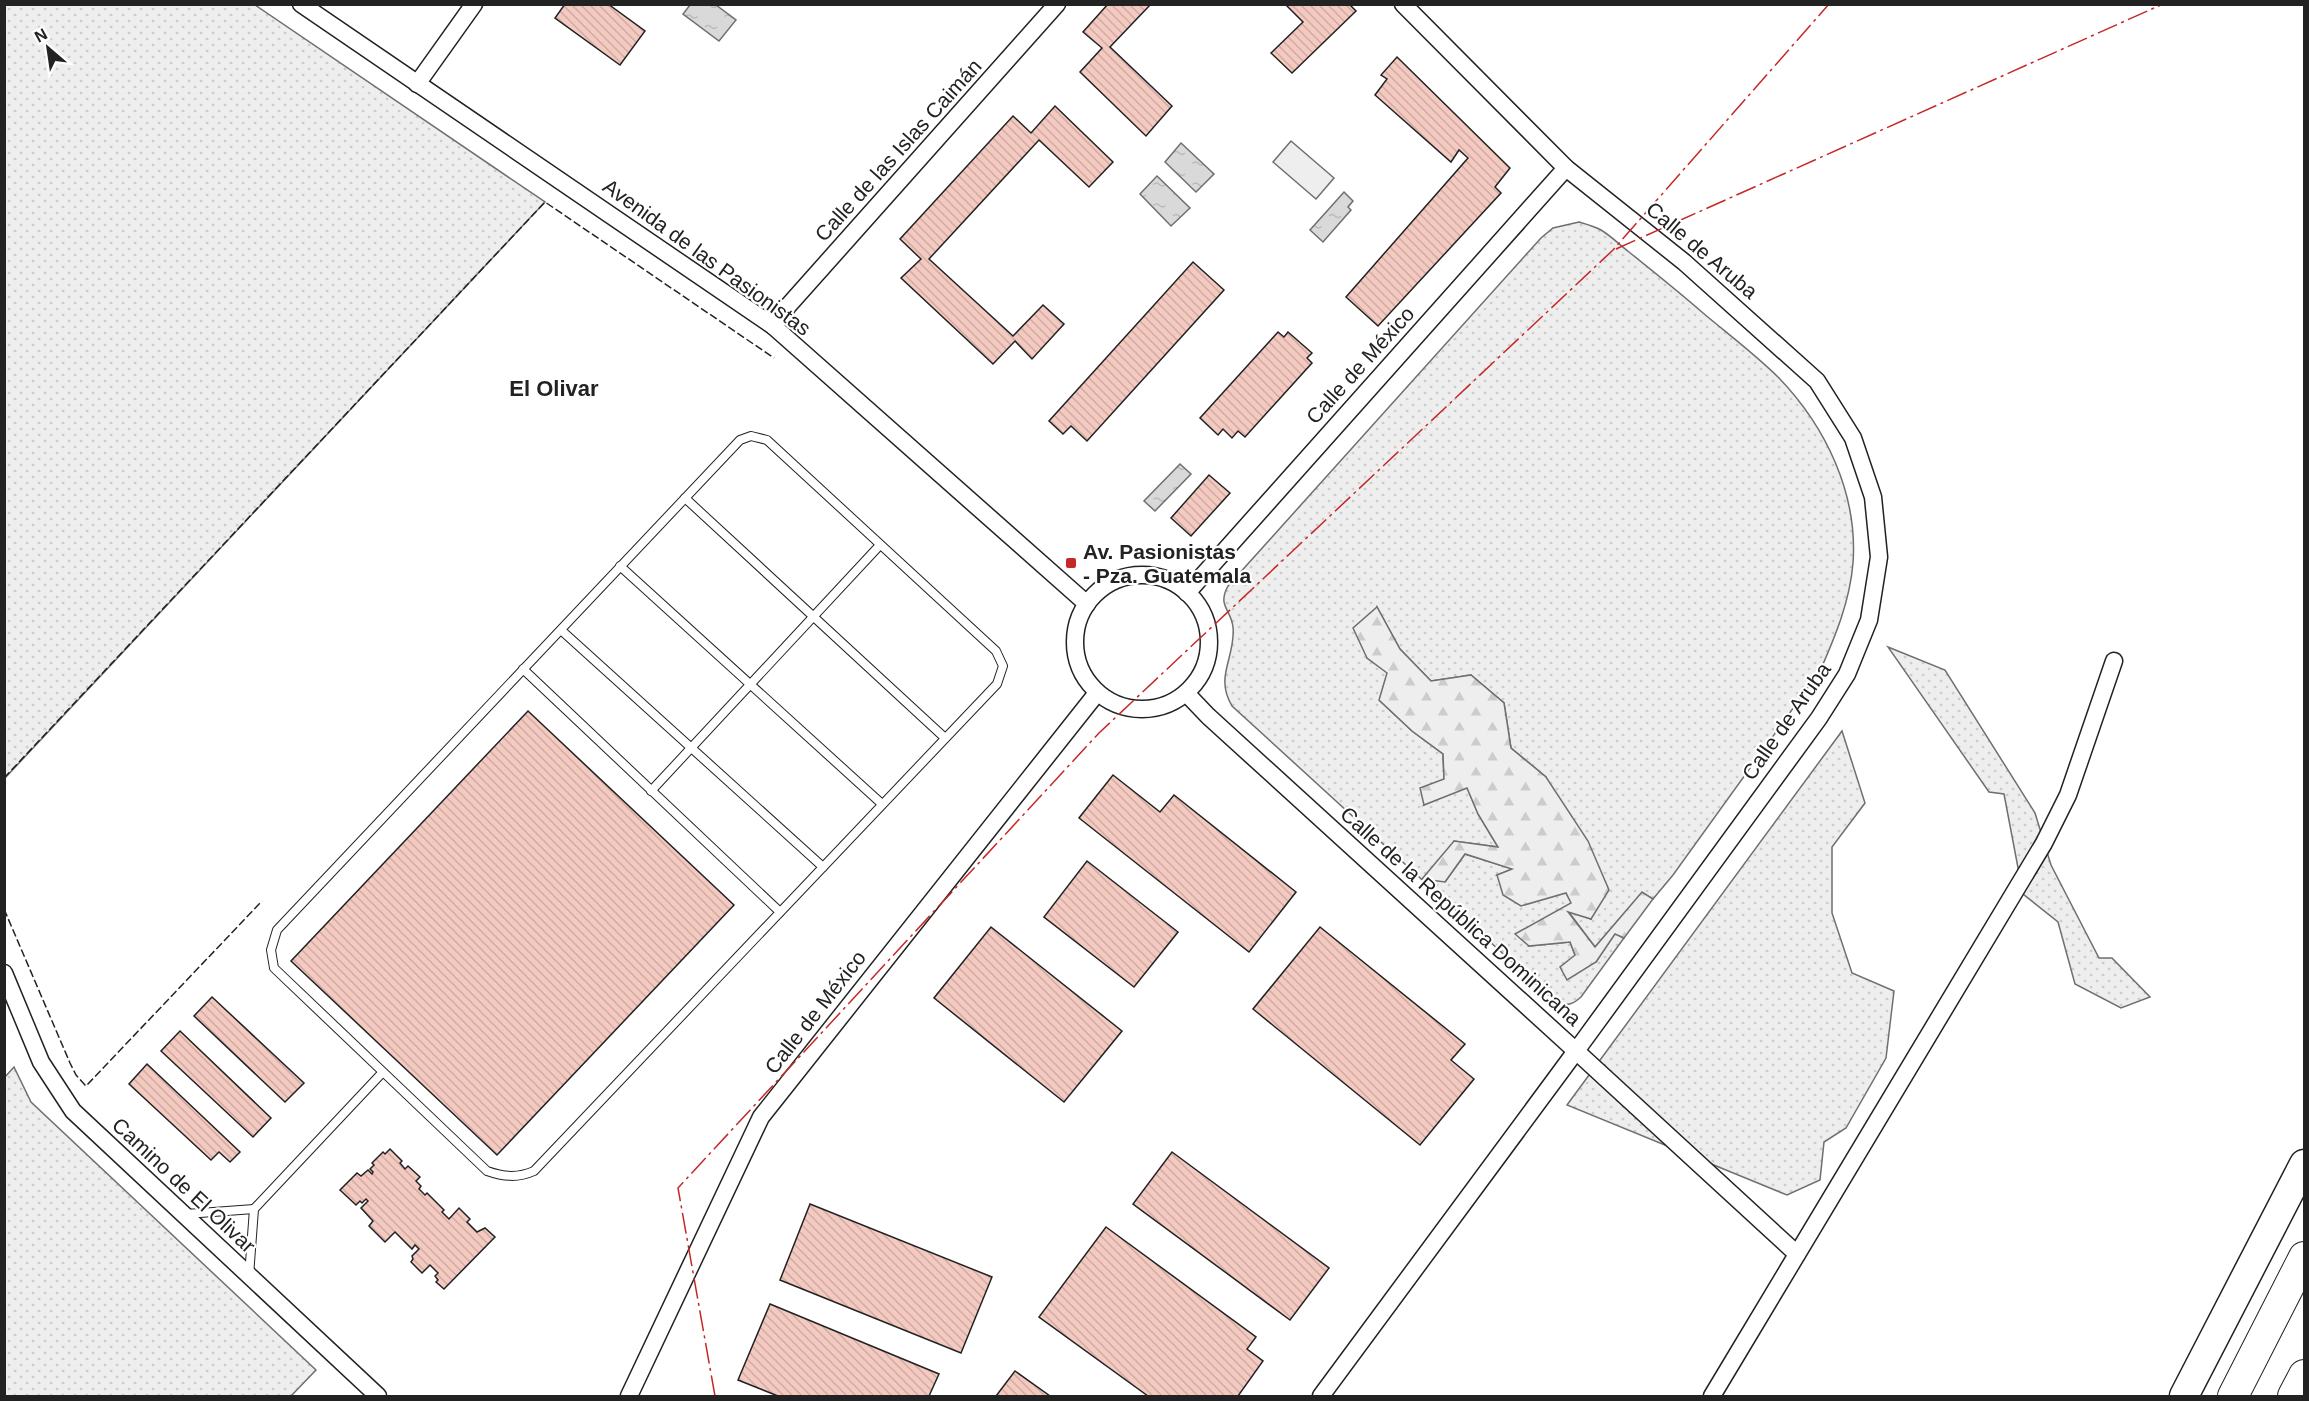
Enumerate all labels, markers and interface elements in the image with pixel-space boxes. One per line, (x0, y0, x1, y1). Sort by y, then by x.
north arrow (18, 18, 78, 78)
text: N (32, 25, 50, 46)
street label: Calle de las Islas Caimán (810, 54, 986, 246)
street label: Avenida de las Pasionistas (599, 174, 815, 340)
street label: Calle de Aruba (1642, 197, 1762, 303)
street label: Calle de México (1301, 302, 1419, 428)
district label: El Olivar (509, 376, 599, 401)
place label: Av. Pasionistas - Pza. Guatemala (1083, 540, 1251, 587)
marker: Av. Pasionistas - Pza. Guatemala (1064, 556, 1078, 570)
street label: Calle de Aruba (1737, 658, 1835, 784)
street label: Calle de la República Dominicana (1336, 802, 1586, 1030)
street label: Calle de México (760, 946, 870, 1078)
street label: Camino de El Olivar (108, 1113, 260, 1257)

